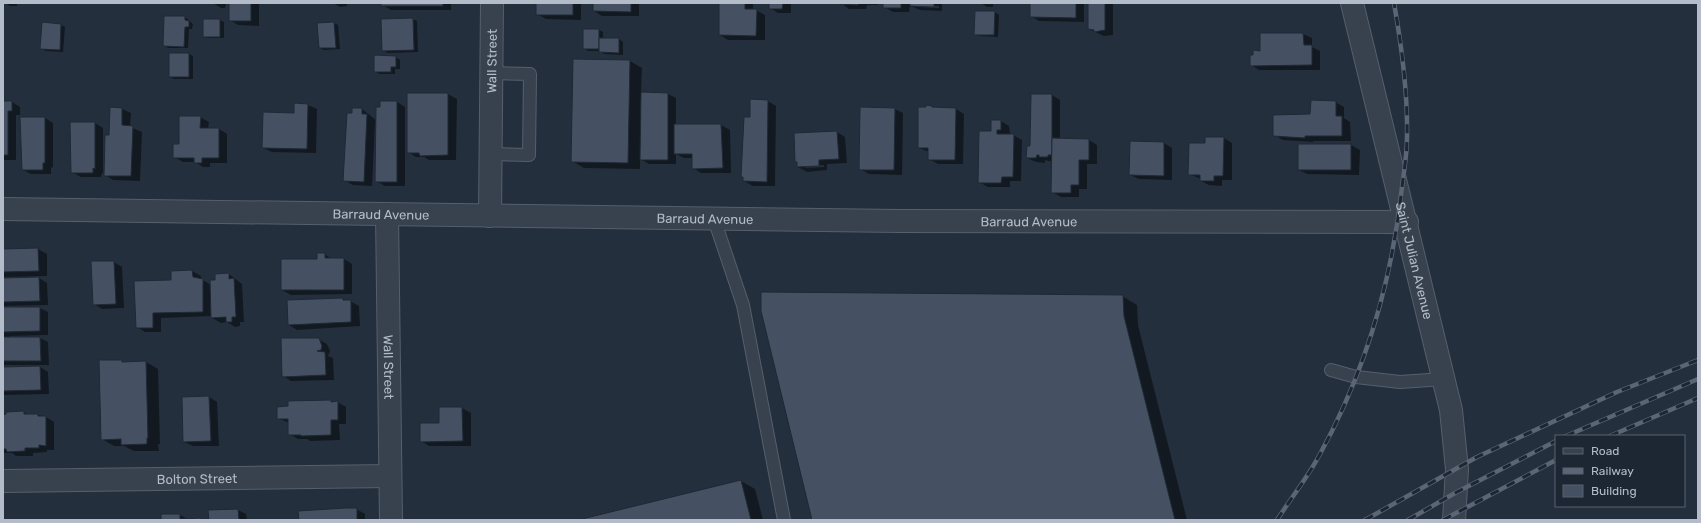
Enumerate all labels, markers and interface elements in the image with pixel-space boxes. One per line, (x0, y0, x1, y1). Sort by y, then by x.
street label: Wall Street (484, 29, 500, 93)
street label: Saint Julian Avenue (1393, 200, 1436, 321)
street label: Barraud Avenue (332, 206, 429, 223)
street label: Barraud Avenue (656, 211, 753, 227)
street label: Barraud Avenue (980, 214, 1077, 229)
street label: Wall Street (381, 335, 396, 399)
legend (1555, 435, 1685, 507)
text: Road (1591, 444, 1619, 458)
text: Railway (1591, 464, 1634, 478)
street label: Bolton Street (157, 471, 237, 487)
text: Building (1591, 484, 1637, 498)

